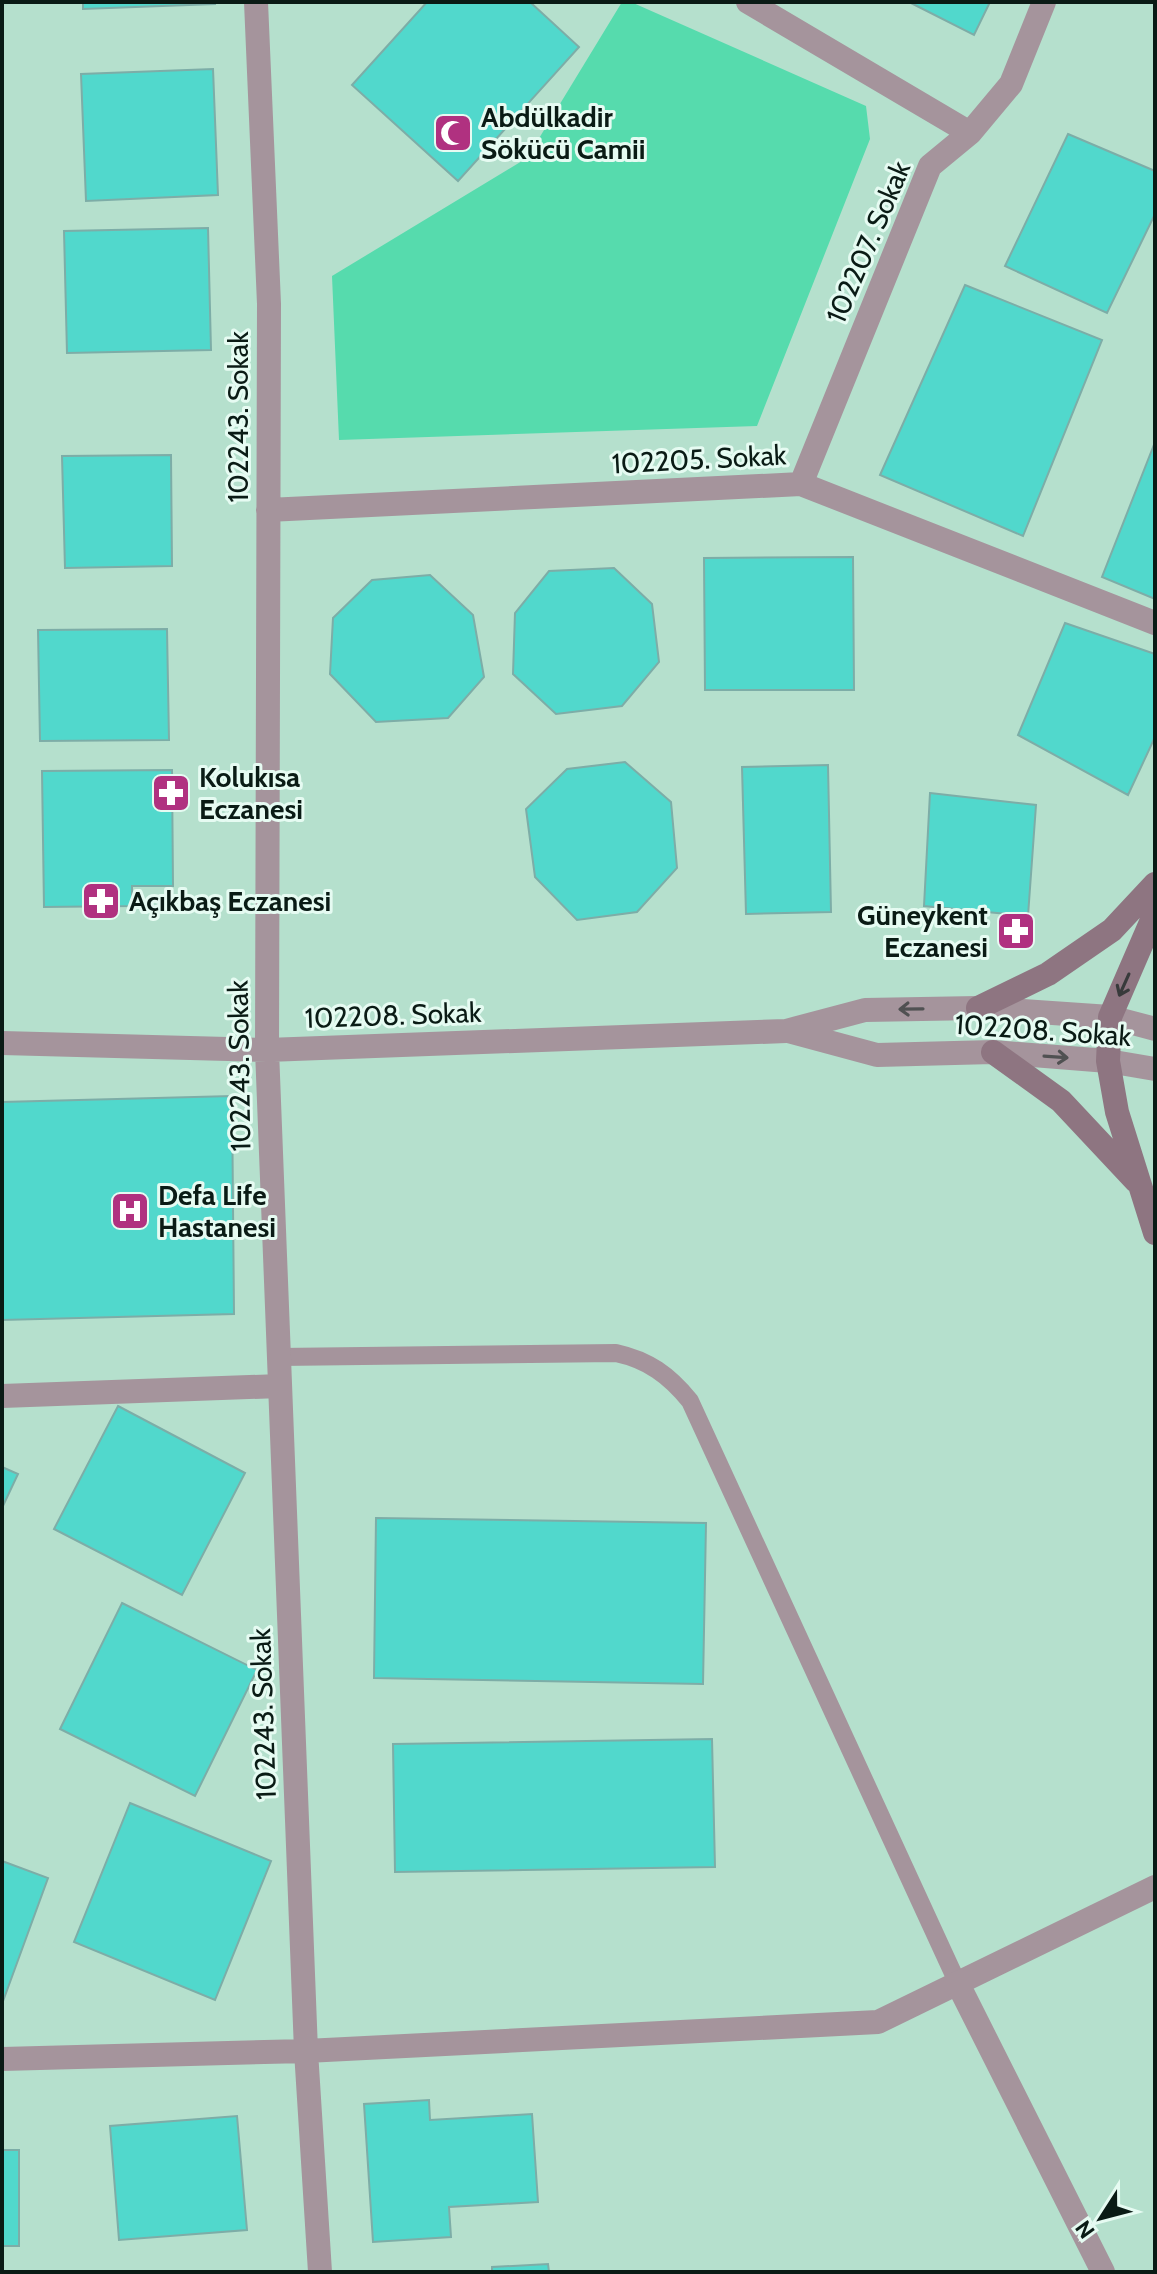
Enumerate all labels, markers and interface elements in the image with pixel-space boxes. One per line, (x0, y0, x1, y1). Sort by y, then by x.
place label: Abdülkadir Sökücü Camii (481, 100, 646, 166)
mosque icon: Abdülkadir Sökücü Camii (432, 112, 474, 154)
street label: 102207. Sokak (819, 156, 918, 328)
street label: 102243. Sokak (221, 331, 255, 503)
street label: 102205. Sokak (611, 437, 788, 481)
place label: Kolukısa Eczanesi (199, 760, 303, 826)
pharmacy icon: Kolukısa Eczanesi (150, 772, 192, 814)
pharmacy icon: Açıkbaş Eczanesi (80, 880, 122, 922)
place label: Açıkbaş Eczanesi (129, 884, 331, 918)
place label: Güneykent Eczanesi (857, 898, 988, 964)
pharmacy icon: Güneykent Eczanesi (995, 910, 1037, 952)
one-way arrow (1115, 972, 1130, 997)
street label: 102243. Sokak (220, 979, 257, 1152)
street label: 102208. Sokak (304, 995, 482, 1035)
one-way arrow (898, 1002, 925, 1017)
street label: 102208. Sokak (954, 1007, 1133, 1053)
one-way arrow (1043, 1050, 1069, 1065)
place label: Defa Life Hastanesi (158, 1178, 276, 1244)
hospital icon: Defa Life Hastanesi (109, 1190, 151, 1232)
street label: 102243. Sokak (243, 1627, 283, 1800)
north arrow (1061, 2178, 1141, 2258)
text: N (1070, 2215, 1101, 2244)

